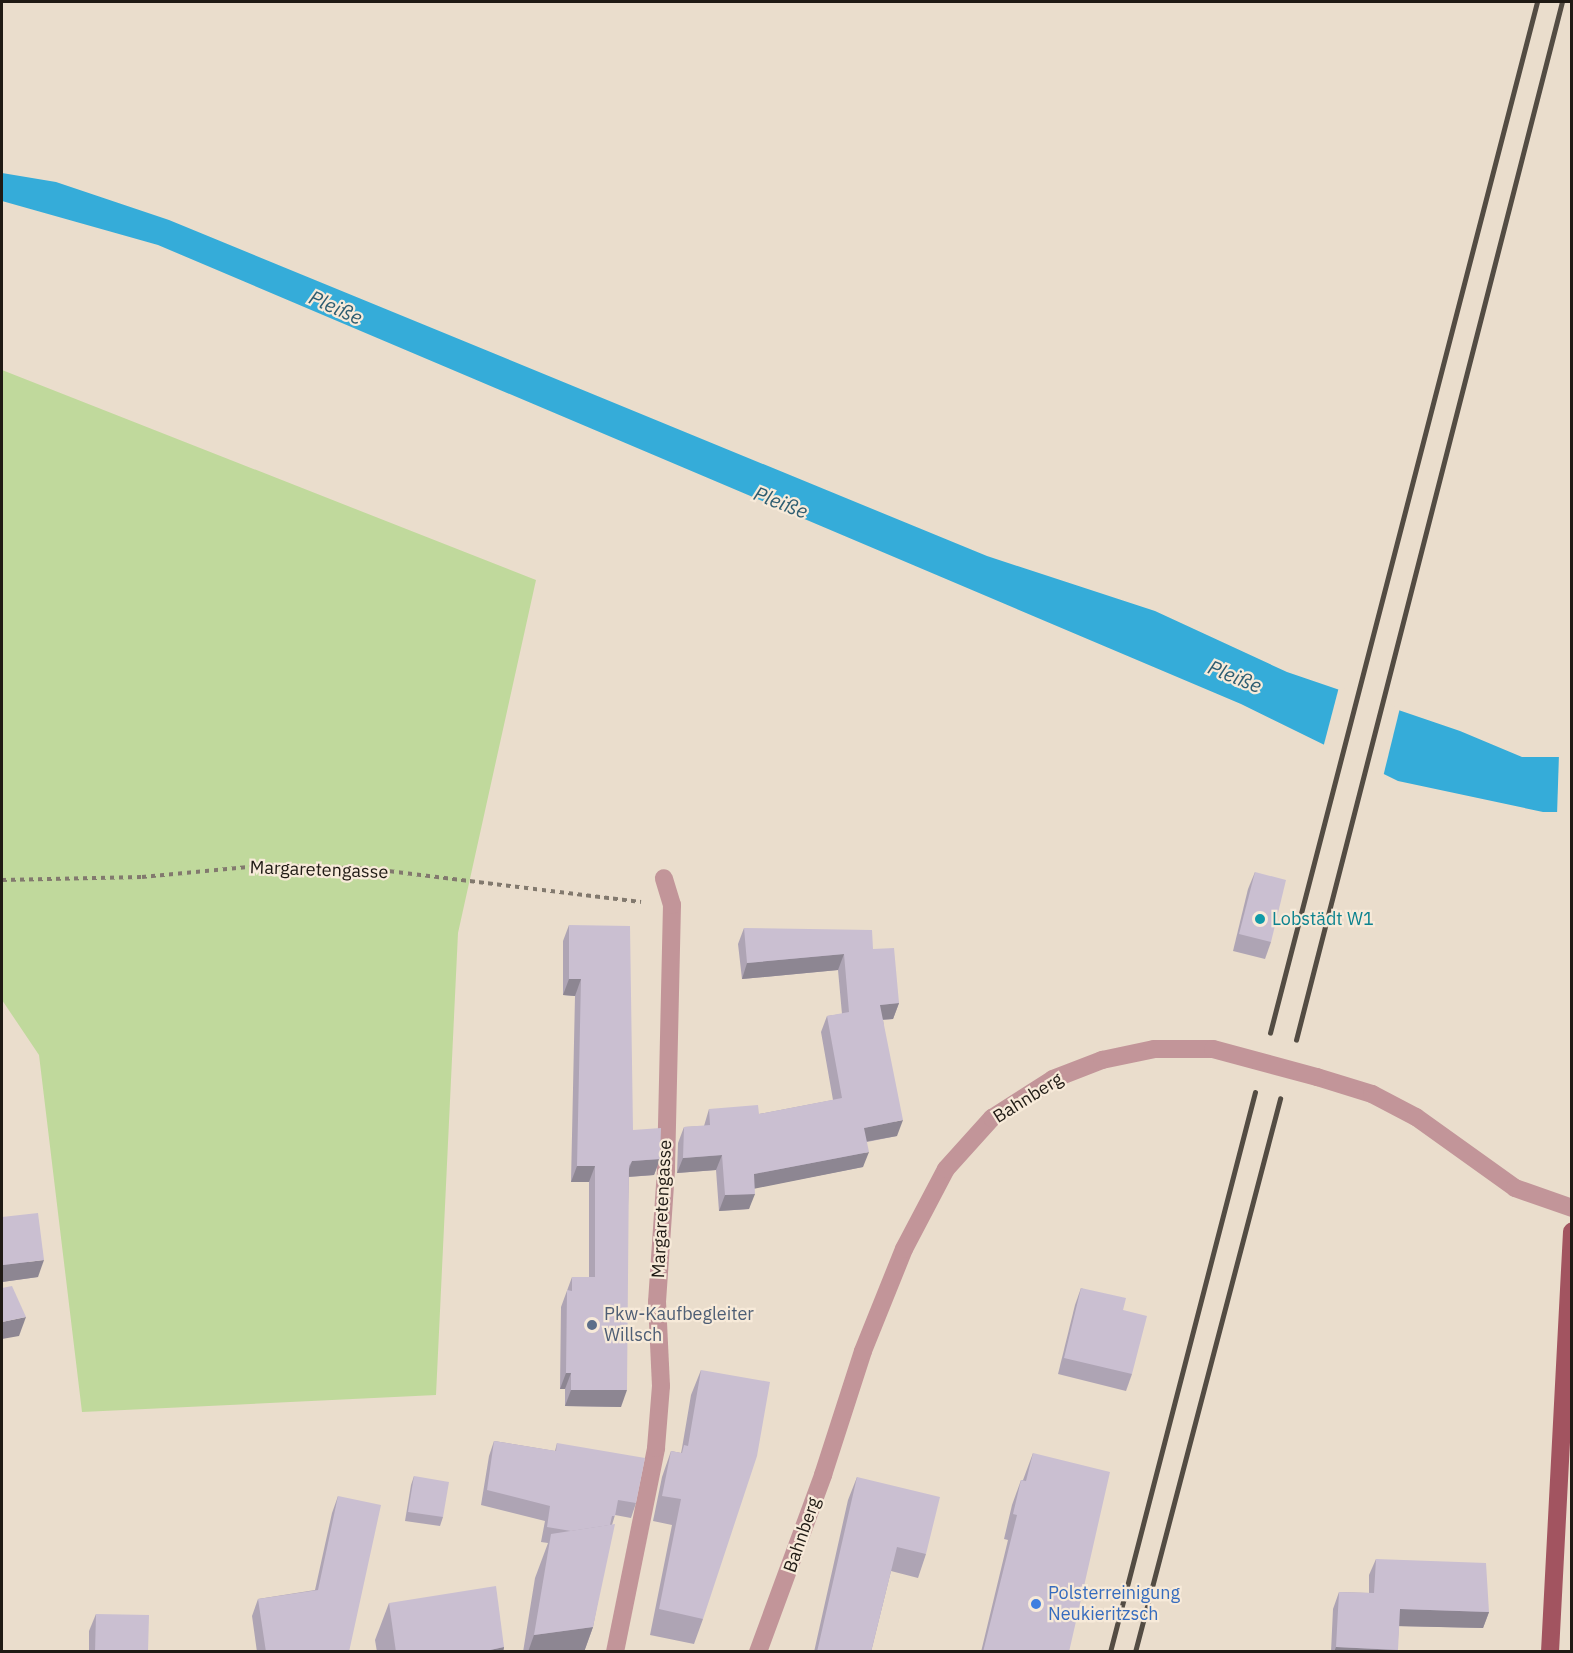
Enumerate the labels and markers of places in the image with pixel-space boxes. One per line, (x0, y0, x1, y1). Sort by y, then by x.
place label: Lobstädt W1 (1272, 908, 1374, 930)
marker: Lobstädt W1 (1253, 912, 1267, 926)
place label: Pkw-Kaufbegleiter Willsch (604, 1304, 754, 1346)
marker: Pkw-Kaufbegleiter Willsch (585, 1318, 599, 1332)
place label: Polsterreinigung Neukieritzsch (1048, 1583, 1180, 1626)
marker: Polsterreinigung Neukieritzsch (1029, 1597, 1043, 1611)

